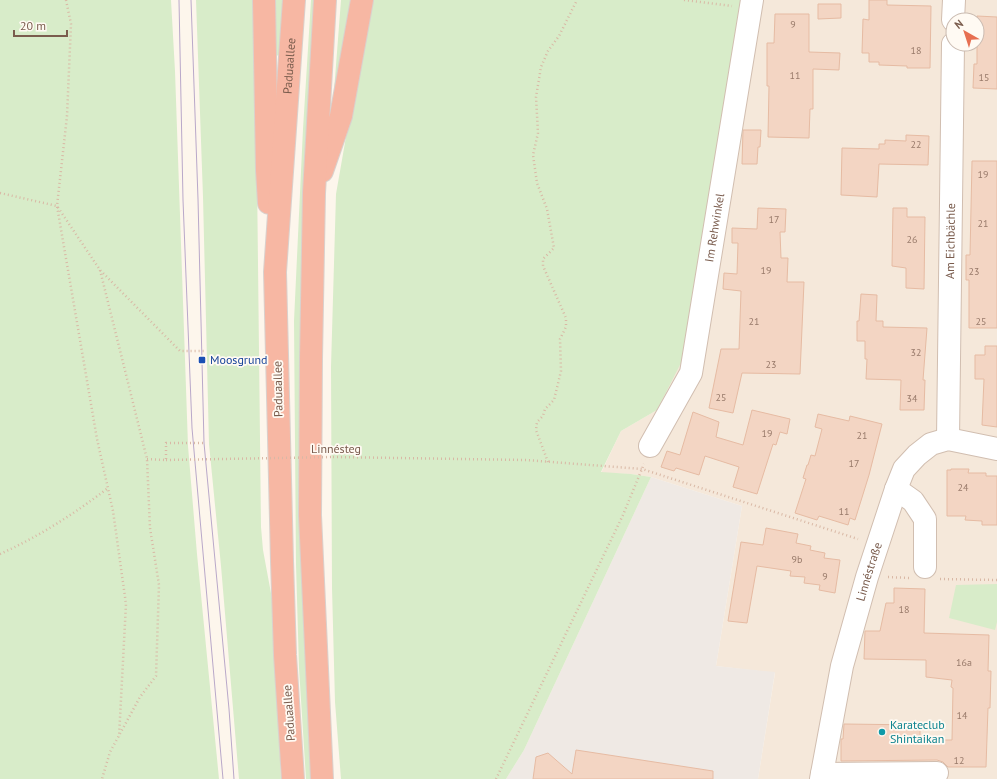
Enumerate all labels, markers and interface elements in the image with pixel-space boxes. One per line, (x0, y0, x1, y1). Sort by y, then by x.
scale bar (14, 12, 67, 38)
north arrow (945, 12, 985, 52)
text: N (951, 17, 966, 32)
text: 20 m (20, 18, 46, 33)
house number: 9 (790, 18, 796, 31)
street label: Paduaallee (279, 37, 298, 94)
house number: 18 (911, 44, 921, 57)
house number: 11 (790, 69, 800, 82)
house number: 15 (979, 71, 989, 84)
house number: 22 (911, 138, 921, 151)
house number: 19 (978, 168, 988, 181)
street label: Im Rehwinkel (701, 192, 727, 263)
street label: Am Eichbächle (942, 203, 958, 279)
house number: 17 (769, 213, 779, 226)
house number: 21 (978, 217, 988, 230)
house number: 26 (907, 233, 917, 246)
house number: 19 (761, 264, 771, 277)
house number: 23 (969, 265, 979, 278)
house number: 21 (749, 315, 759, 328)
house number: 25 (976, 315, 986, 328)
house number: 32 (911, 346, 921, 359)
place label: Moosgrund (210, 352, 267, 367)
marker: Moosgrund (197, 355, 207, 365)
house number: 23 (766, 358, 776, 371)
street label: Paduaallee (270, 361, 285, 417)
house number: 25 (716, 391, 726, 404)
house number: 34 (907, 392, 918, 405)
house number: 19 (762, 427, 772, 440)
house number: 21 (857, 429, 867, 442)
street label: Linnésteg (311, 441, 361, 456)
house number: 17 (849, 457, 859, 470)
house number: 24 (958, 481, 969, 494)
house number: 11 (839, 505, 849, 518)
street label: Linnéstraße (853, 540, 885, 603)
house number: 9b (792, 553, 802, 566)
house number: 9 (822, 570, 828, 583)
house number: 18 (899, 603, 909, 616)
house number: 16a (956, 656, 972, 669)
street label: Paduaallee (279, 685, 298, 742)
house number: 14 (957, 709, 968, 722)
place label: Karateclub Shintaikan (890, 717, 945, 746)
marker: Karateclub Shintaikan (877, 727, 887, 737)
house number: 12 (954, 754, 964, 767)

